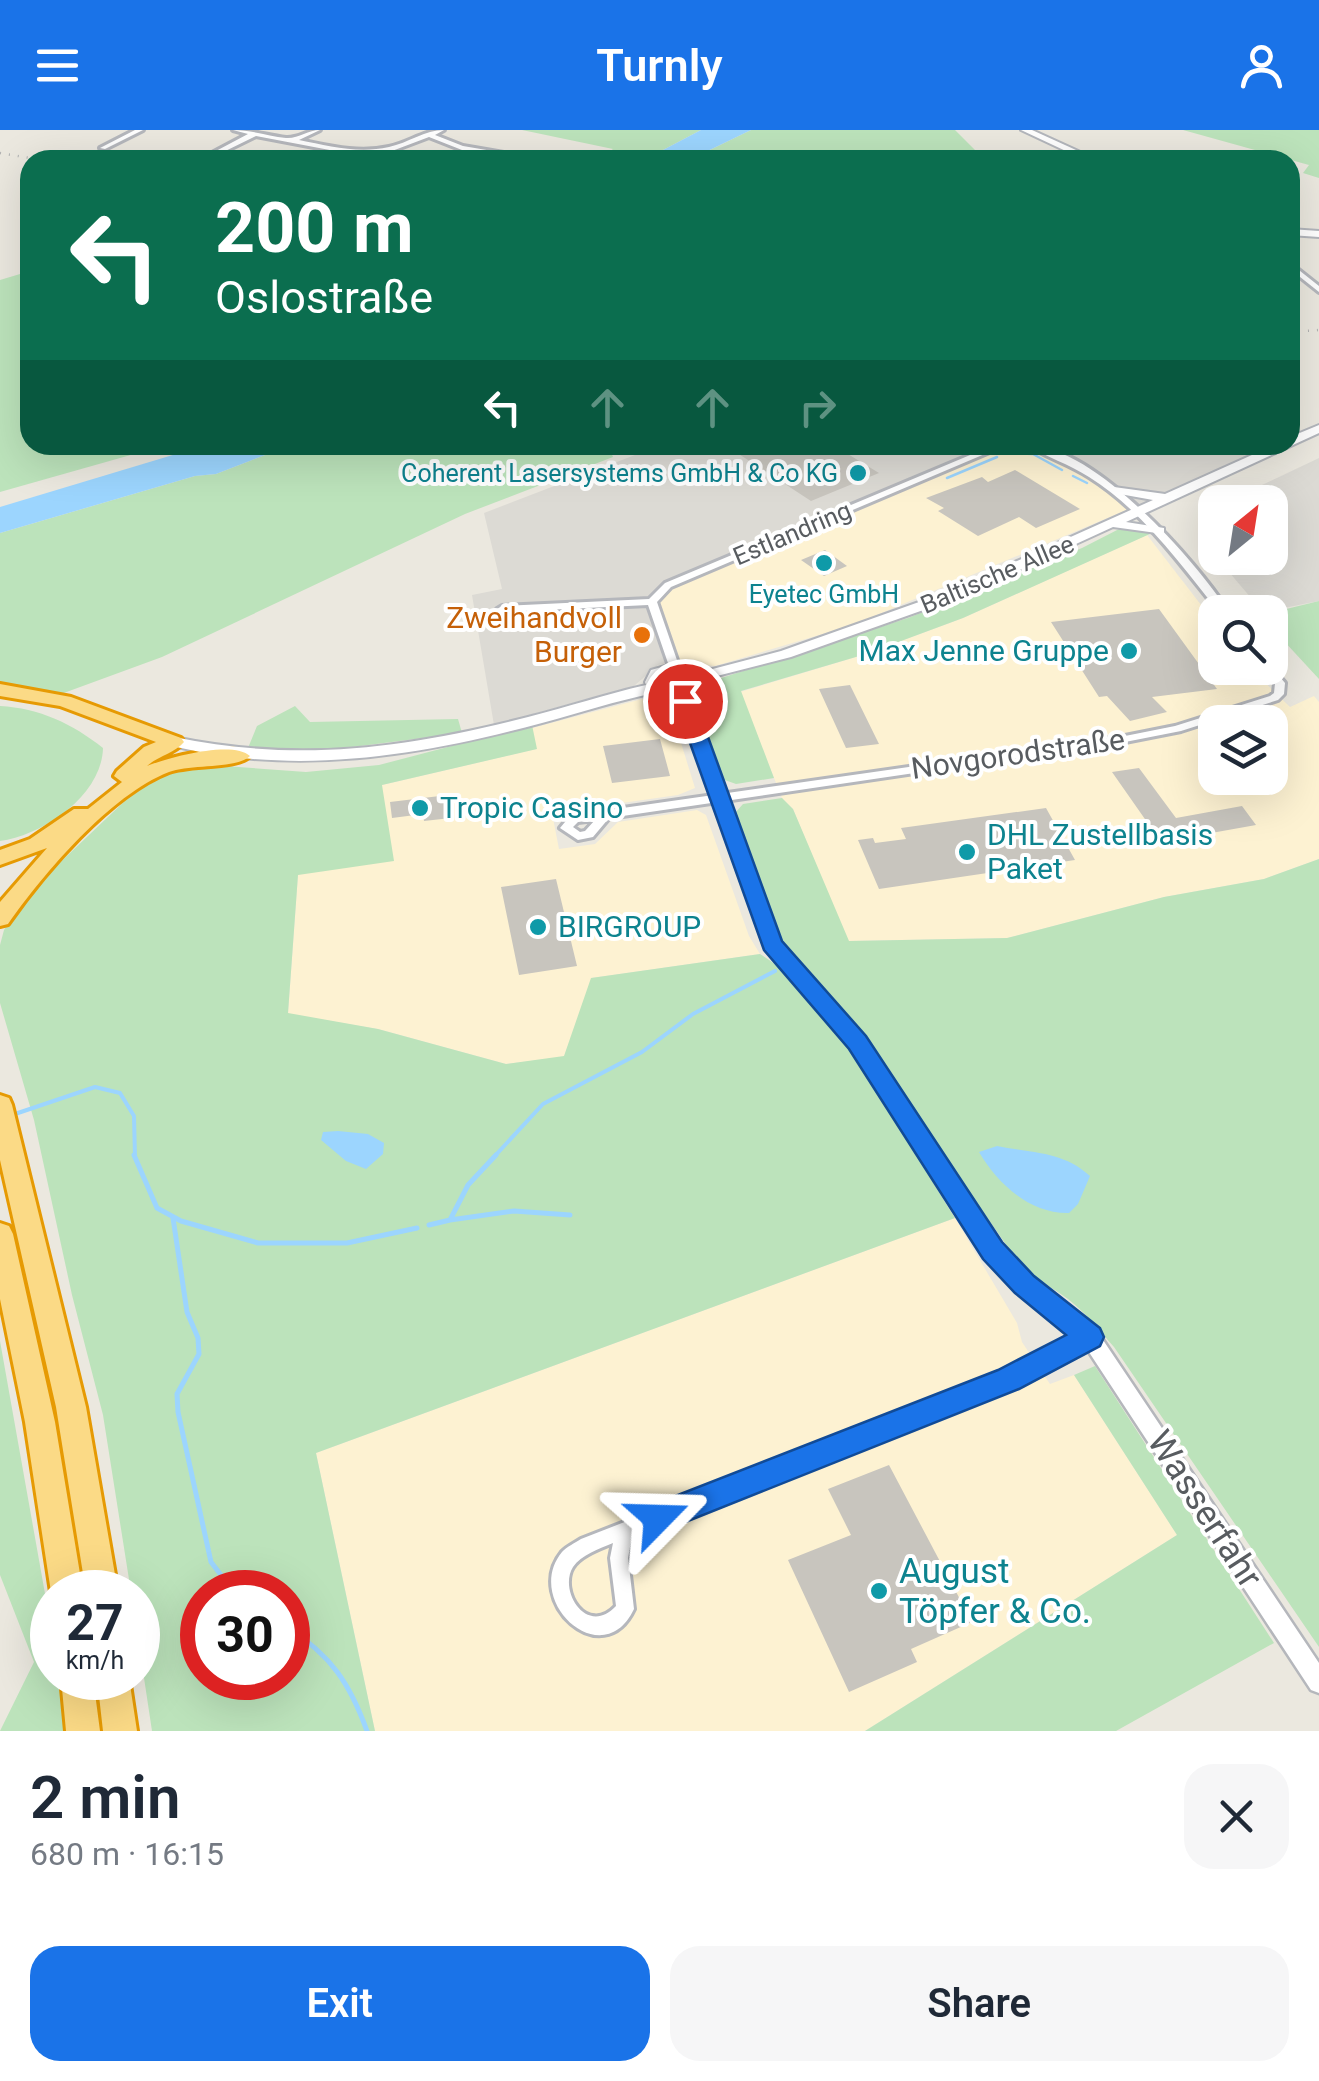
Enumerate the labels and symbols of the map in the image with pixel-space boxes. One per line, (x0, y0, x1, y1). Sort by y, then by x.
place label: Coherent Lasersystems GmbH & Co KG (401, 459, 838, 488)
marker: Coherent Lasersystems GmbH & Co KG (847, 462, 869, 484)
north arrow (1198, 485, 1288, 575)
street label: Estlandring (729, 496, 856, 571)
street label: Baltische Allee (916, 529, 1078, 620)
marker: Eyetec GmbH (813, 552, 835, 574)
place label: Eyetec GmbH (749, 580, 899, 609)
place label: Zweihandvoll Burger (446, 600, 622, 669)
marker: Zweihandvoll Burger (631, 624, 653, 646)
place label: Max Jenne Gruppe (858, 633, 1109, 668)
marker: Max Jenne Gruppe (1118, 640, 1140, 662)
pin (643, 659, 728, 744)
street label: Novgorodstraße (909, 721, 1127, 786)
place label: Tropic Casino (440, 790, 623, 825)
marker: Tropic Casino (409, 797, 431, 819)
place label: DHL Zustellbasis Paket (987, 817, 1213, 886)
marker: DHL Zustellbasis Paket (956, 841, 978, 863)
place label: BIRGROUP (558, 909, 701, 944)
marker: BIRGROUP (527, 916, 549, 938)
street label: Wasserfahr (1139, 1423, 1271, 1595)
position arrow (606, 1466, 710, 1570)
place label: August Töpfer & Co. (899, 1551, 1091, 1632)
speed limit sign: 30 (180, 1570, 310, 1700)
marker: August Töpfer & Co. (868, 1580, 890, 1602)

